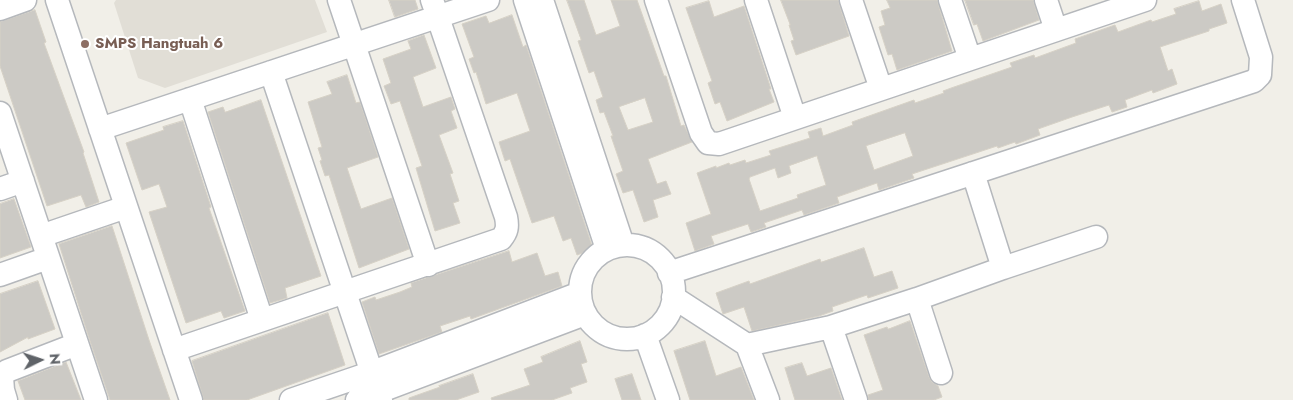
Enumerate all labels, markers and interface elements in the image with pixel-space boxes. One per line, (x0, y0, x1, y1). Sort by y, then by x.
place label: SMPS Hangtuah 6 (95, 35, 223, 53)
marker: SMPS Hangtuah 6 (79, 38, 91, 50)
north arrow (15, 335, 65, 385)
text: N (45, 353, 65, 365)

